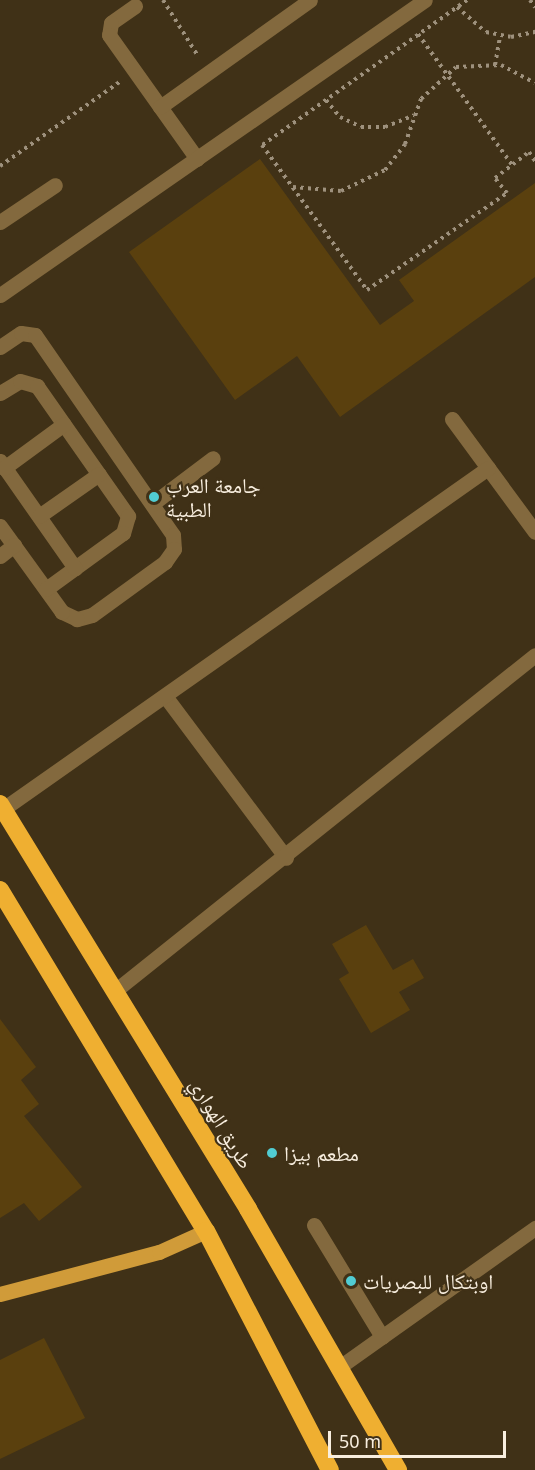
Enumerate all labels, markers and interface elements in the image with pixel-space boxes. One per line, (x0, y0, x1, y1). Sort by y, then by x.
place label: جامعة العرب الطبية (166, 472, 261, 522)
marker: جامعة العرب الطبية (147, 490, 161, 504)
street label: طريق الهواري (185, 1073, 259, 1173)
place label: مطعم بيزا (284, 1140, 359, 1166)
marker: مطعم بيزا (265, 1146, 279, 1160)
place label: اوبتكال للبصريات (363, 1268, 493, 1294)
marker: اوبتكال للبصريات (344, 1274, 358, 1288)
scale bar (331, 1419, 510, 1457)
text: 50 m (339, 1429, 381, 1453)

